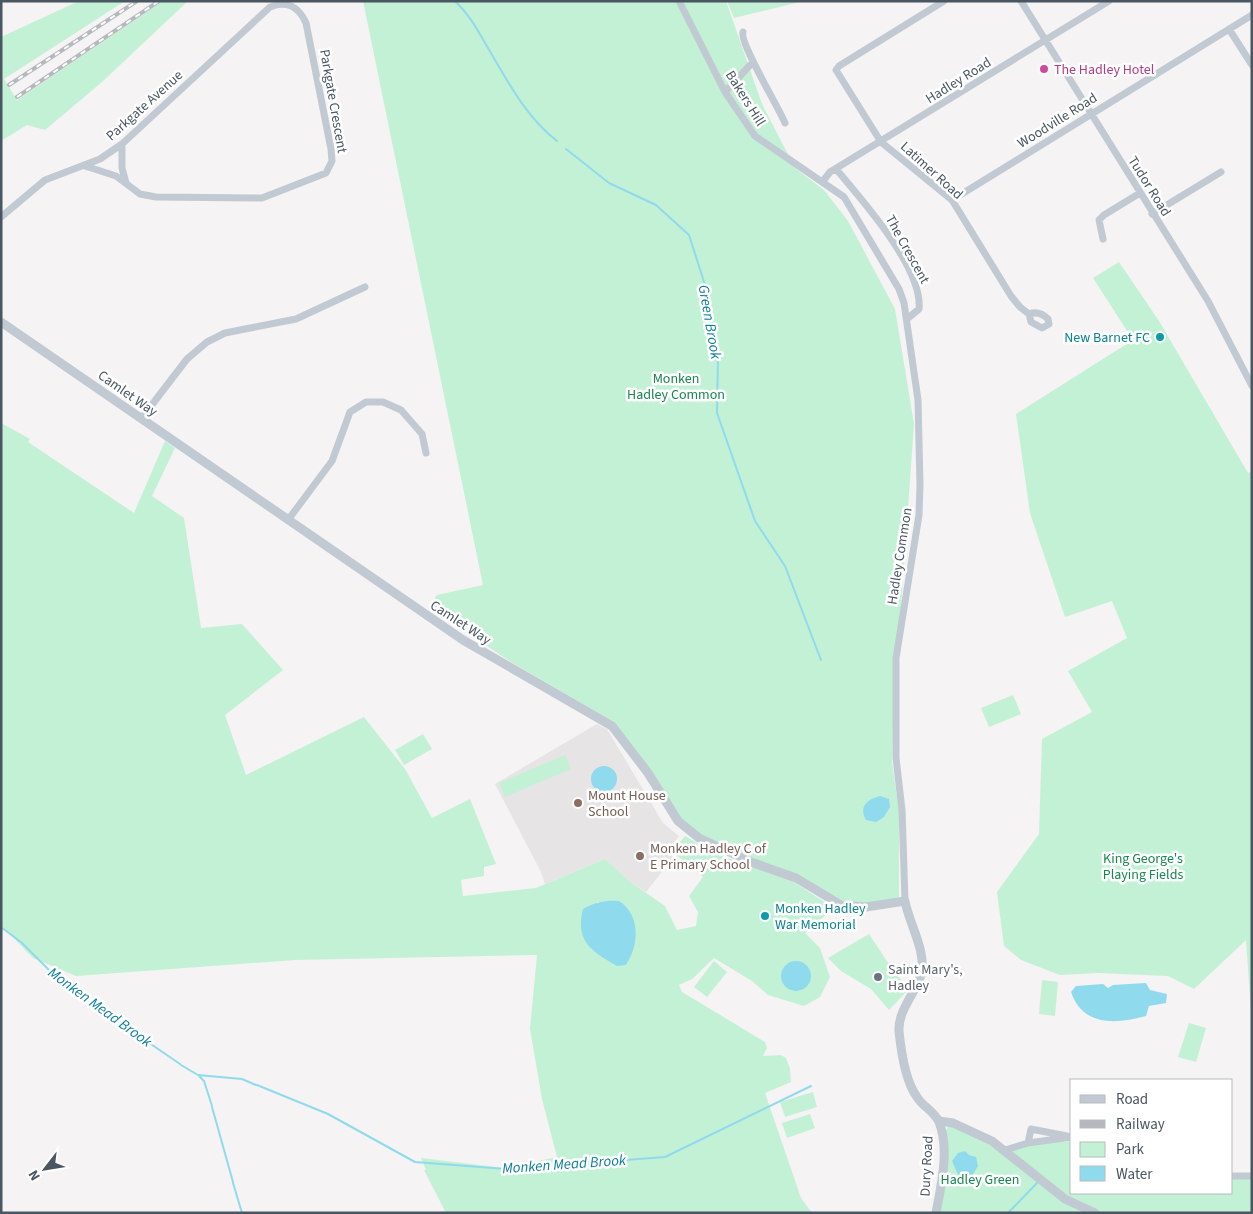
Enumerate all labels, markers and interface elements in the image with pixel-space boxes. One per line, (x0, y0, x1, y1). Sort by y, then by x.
street label: Parkgate Crescent (314, 48, 352, 155)
street label: Hadley Road (922, 53, 995, 109)
place label: The Hadley Hotel (1054, 60, 1155, 80)
marker: The Hadley Hotel (1038, 63, 1050, 75)
street label: Parkgate Avenue (102, 66, 188, 146)
street label: Bakers Hill (720, 67, 770, 131)
street label: Woodville Road (1014, 88, 1101, 153)
street label: Latimer Road (896, 137, 967, 204)
street label: Tudor Road (1123, 153, 1176, 220)
street label: The Crescent (880, 211, 934, 288)
water label: Green Brook (693, 283, 727, 362)
place label: New Barnet FC (1064, 328, 1150, 348)
marker: New Barnet FC (1154, 331, 1166, 343)
street label: Camlet Way (93, 366, 162, 422)
park label: Monken Hadley Common (627, 369, 725, 405)
street label: Hadley Common (882, 506, 918, 606)
street label: Camlet Way (426, 596, 495, 650)
place label: Mount House School (588, 786, 666, 822)
marker: Mount House School (572, 797, 584, 809)
place label: Monken Hadley C of E Primary School (650, 839, 767, 875)
park label: King George's Playing Fields (1103, 849, 1183, 885)
marker: Monken Hadley C of E Primary School (634, 850, 646, 862)
place label: Monken Hadley War Memorial (775, 899, 866, 935)
marker: Monken Hadley War Memorial (759, 910, 771, 922)
place label: Saint Mary's, Hadley (888, 960, 963, 996)
water label: Monken Mead Brook (43, 962, 157, 1053)
marker: Saint Mary's, Hadley (872, 971, 884, 983)
legend (1070, 1079, 1233, 1194)
text: Road (1116, 1089, 1148, 1110)
text: Railway (1116, 1114, 1165, 1135)
street label: Dury Road (915, 1135, 939, 1197)
text: Park (1116, 1139, 1145, 1160)
north arrow (20, 1144, 70, 1194)
water label: Monken Mead Brook (501, 1150, 627, 1179)
text: Water (1116, 1164, 1153, 1185)
text: N (24, 1166, 46, 1184)
park label: Hadley Green (941, 1170, 1019, 1190)

